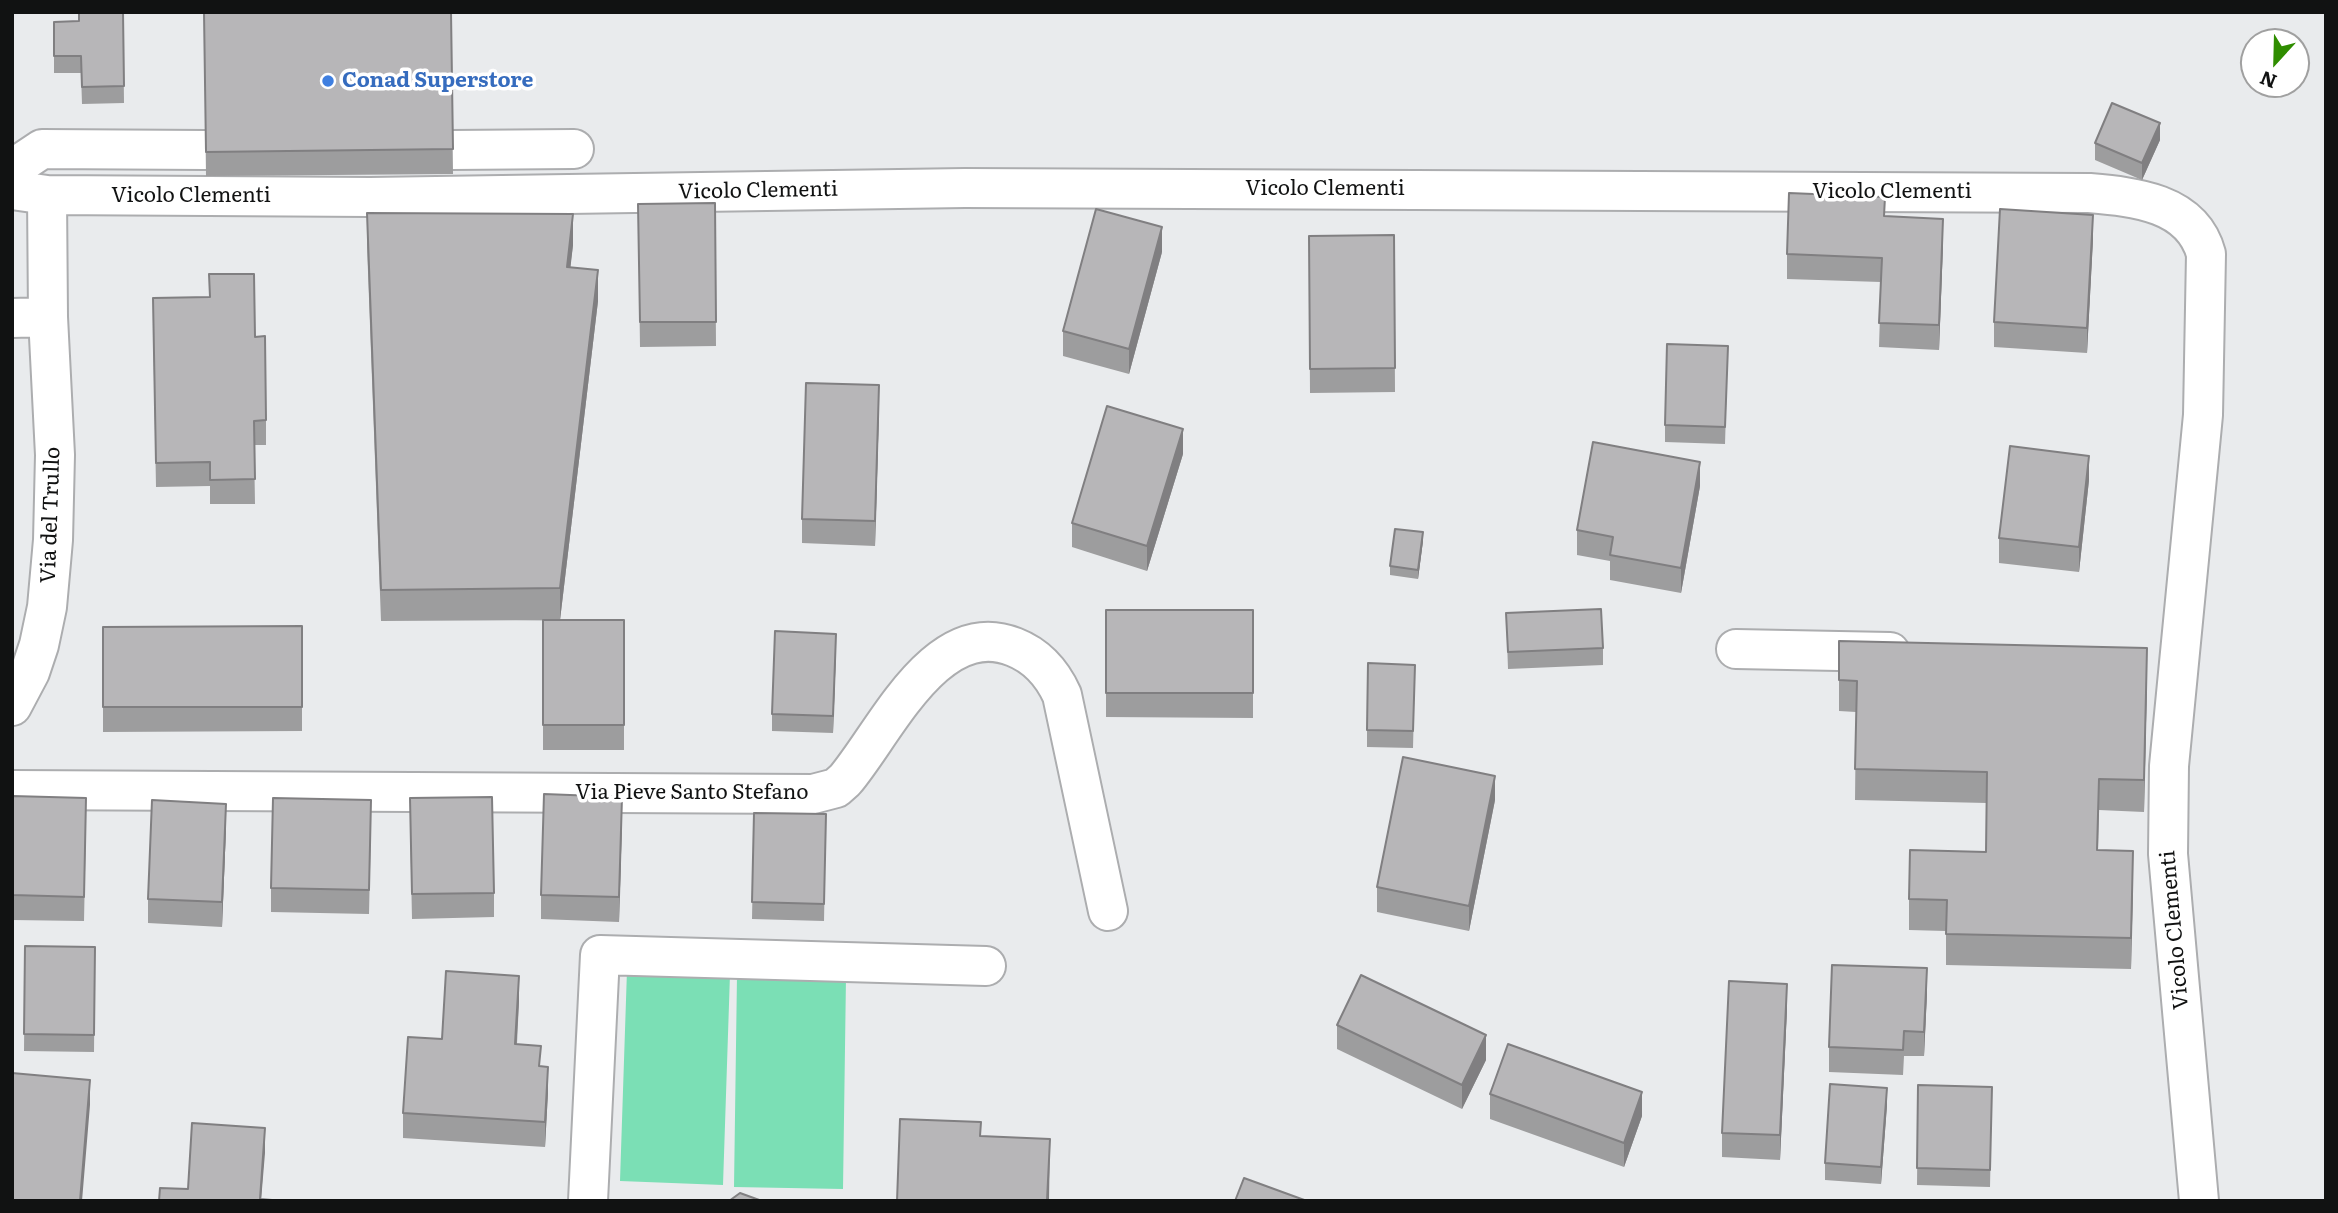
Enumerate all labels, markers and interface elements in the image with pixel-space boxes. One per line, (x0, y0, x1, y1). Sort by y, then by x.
north arrow (2240, 28, 2310, 98)
text: N (2255, 65, 2281, 97)
place label: Conad Superstore (342, 68, 533, 94)
marker: Conad Superstore (320, 73, 336, 89)
street label: Vicolo Clementi (1245, 176, 1405, 202)
street label: Vicolo Clementi (678, 177, 838, 205)
street label: Vicolo Clementi (1812, 179, 1972, 205)
street label: Vicolo Clementi (111, 183, 271, 209)
street label: Via del Trullo (36, 446, 66, 584)
street label: Via Pieve Santo Stefano (575, 780, 809, 806)
street label: Vicolo Clementi (2155, 849, 2195, 1011)

